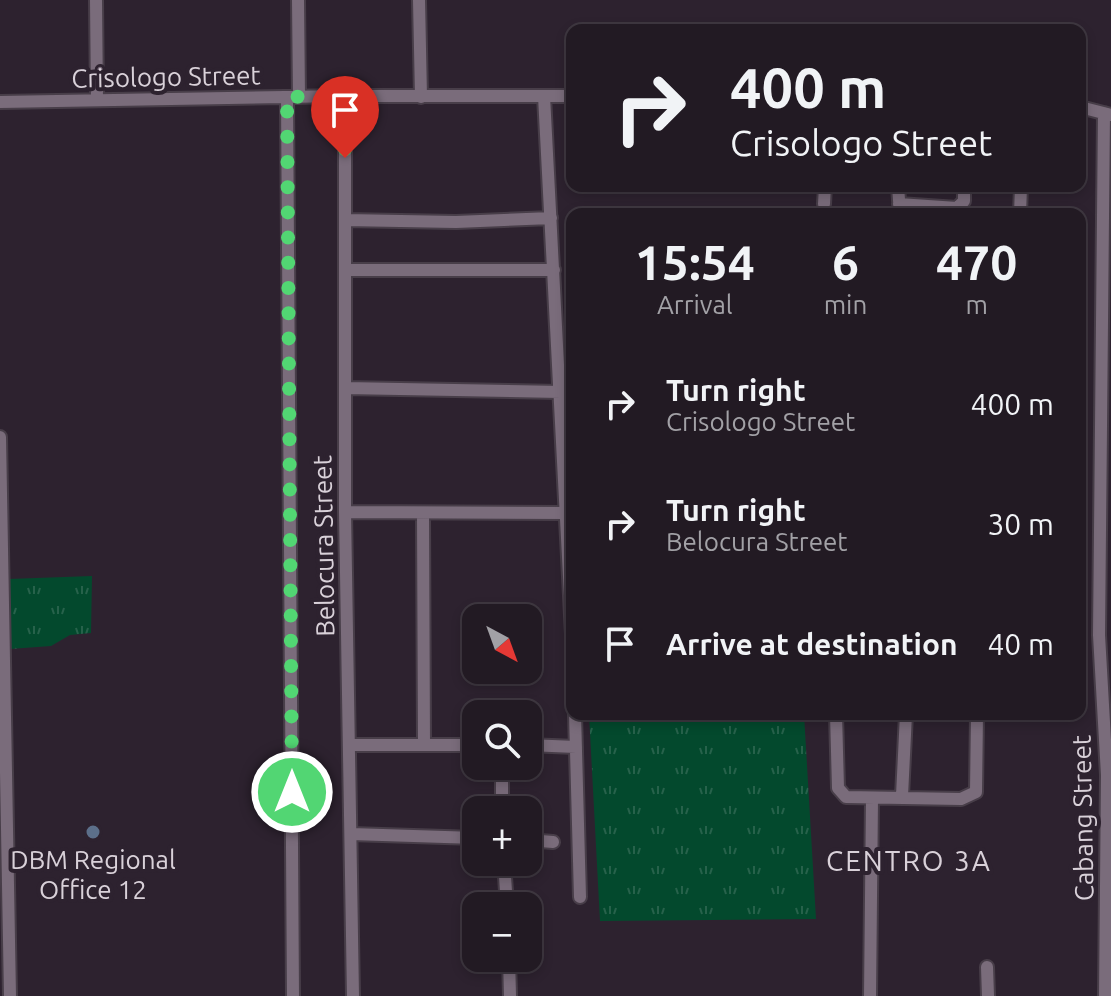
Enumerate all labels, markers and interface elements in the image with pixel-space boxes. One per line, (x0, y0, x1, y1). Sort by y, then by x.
icon: right (598, 56, 702, 160)
text: 400 m (730, 56, 886, 119)
street label: Crisologo Street (71, 60, 261, 93)
pin (311, 76, 379, 158)
icon: arrive (323, 88, 367, 132)
text: Crisologo Street (730, 122, 992, 163)
text: 15:54 (635, 235, 755, 289)
text: 6 (832, 235, 859, 289)
text: 470 (936, 235, 1017, 289)
text: Arrival (657, 290, 733, 319)
text: min (824, 290, 867, 319)
text: m (965, 290, 988, 319)
text: Turn right (666, 373, 806, 407)
icon: right (598, 382, 642, 426)
text: 400 m (970, 387, 1054, 421)
text: Crisologo Street (666, 407, 855, 436)
street label: Belocura Street (307, 455, 340, 637)
text: Turn right (666, 493, 806, 527)
icon: right (598, 502, 642, 546)
text: 30 m (987, 507, 1054, 541)
text: Belocura Street (666, 527, 848, 556)
north arrow (462, 604, 542, 684)
map controls (462, 604, 542, 972)
icon: arrive (598, 622, 642, 666)
text: Arrive at destination (666, 627, 958, 661)
text: 40 m (987, 627, 1054, 661)
button: search (462, 700, 542, 780)
street label: Cabang Street (1067, 735, 1098, 901)
position arrow (250, 750, 334, 834)
button: + (462, 796, 542, 876)
marker: DBM Regional Office 12 (84, 823, 102, 841)
place label: DBM Regional Office 12 (10, 845, 176, 904)
district label: CENTRO 3A (826, 845, 992, 876)
button: − (462, 892, 542, 972)

